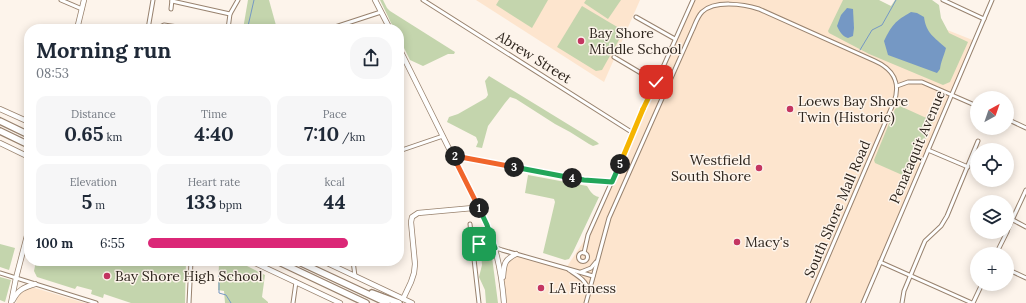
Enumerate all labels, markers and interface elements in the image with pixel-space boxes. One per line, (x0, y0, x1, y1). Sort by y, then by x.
place label: Bay Shore Middle School (589, 24, 682, 58)
street label: Abrew Street (492, 26, 575, 87)
text: Morning run (36, 36, 171, 64)
marker: Bay Shore Middle School (576, 36, 586, 46)
button: share (350, 37, 392, 79)
text: 08:53 (36, 65, 69, 82)
pin (639, 65, 673, 99)
icon: check (645, 71, 667, 93)
street label: Penataquit Avenue (885, 87, 949, 206)
north arrow (970, 91, 1014, 135)
map controls (970, 91, 1014, 291)
place label: Loews Bay Shore Twin (Historic) (798, 92, 909, 126)
marker: Loews Bay Shore Twin (Historic) (785, 104, 795, 114)
text: Distance (71, 107, 116, 121)
text: Time (201, 107, 227, 121)
text: Pace (323, 107, 347, 121)
text: 0.65 (64, 121, 104, 146)
text: 4:40 (194, 121, 234, 146)
text: 7:10 (304, 121, 339, 146)
text: km (104, 130, 122, 144)
text: /km (339, 130, 365, 144)
street label: South Shore Mall Road (800, 138, 874, 280)
button: locate (970, 143, 1014, 187)
pin: 2 (445, 146, 465, 166)
text: 2 (452, 149, 458, 163)
place label: Westfield South Shore (671, 151, 751, 185)
pin: 5 (610, 154, 630, 174)
pin: 3 (504, 157, 524, 177)
text: 5 (617, 157, 623, 171)
text: 3 (511, 160, 517, 174)
marker: Westfield South Shore (754, 163, 764, 173)
pin: 4 (562, 168, 582, 188)
text: 4 (569, 171, 575, 185)
text: Elevation (70, 175, 117, 189)
text: Heart rate (188, 175, 240, 189)
text: kcal (324, 175, 345, 189)
text: 5 (82, 189, 92, 214)
text: 133 (186, 189, 216, 214)
text: 44 (324, 189, 346, 214)
button: layers (970, 195, 1014, 239)
text: m (92, 198, 105, 212)
text: bpm (216, 198, 242, 212)
pin: 1 (469, 198, 489, 218)
text: 1 (477, 201, 481, 215)
pin (462, 227, 496, 261)
icon: arrive (468, 233, 490, 255)
place label: Macy's (745, 233, 789, 251)
text: 100 m (36, 235, 73, 252)
text: 6:55 (100, 235, 125, 252)
marker: Macy's (732, 237, 742, 247)
button: + (970, 247, 1014, 291)
place label: Bay Shore High School (115, 267, 263, 285)
marker: Bay Shore High School (102, 271, 112, 281)
place label: LA Fitness (549, 279, 616, 297)
marker: LA Fitness (536, 283, 546, 293)

